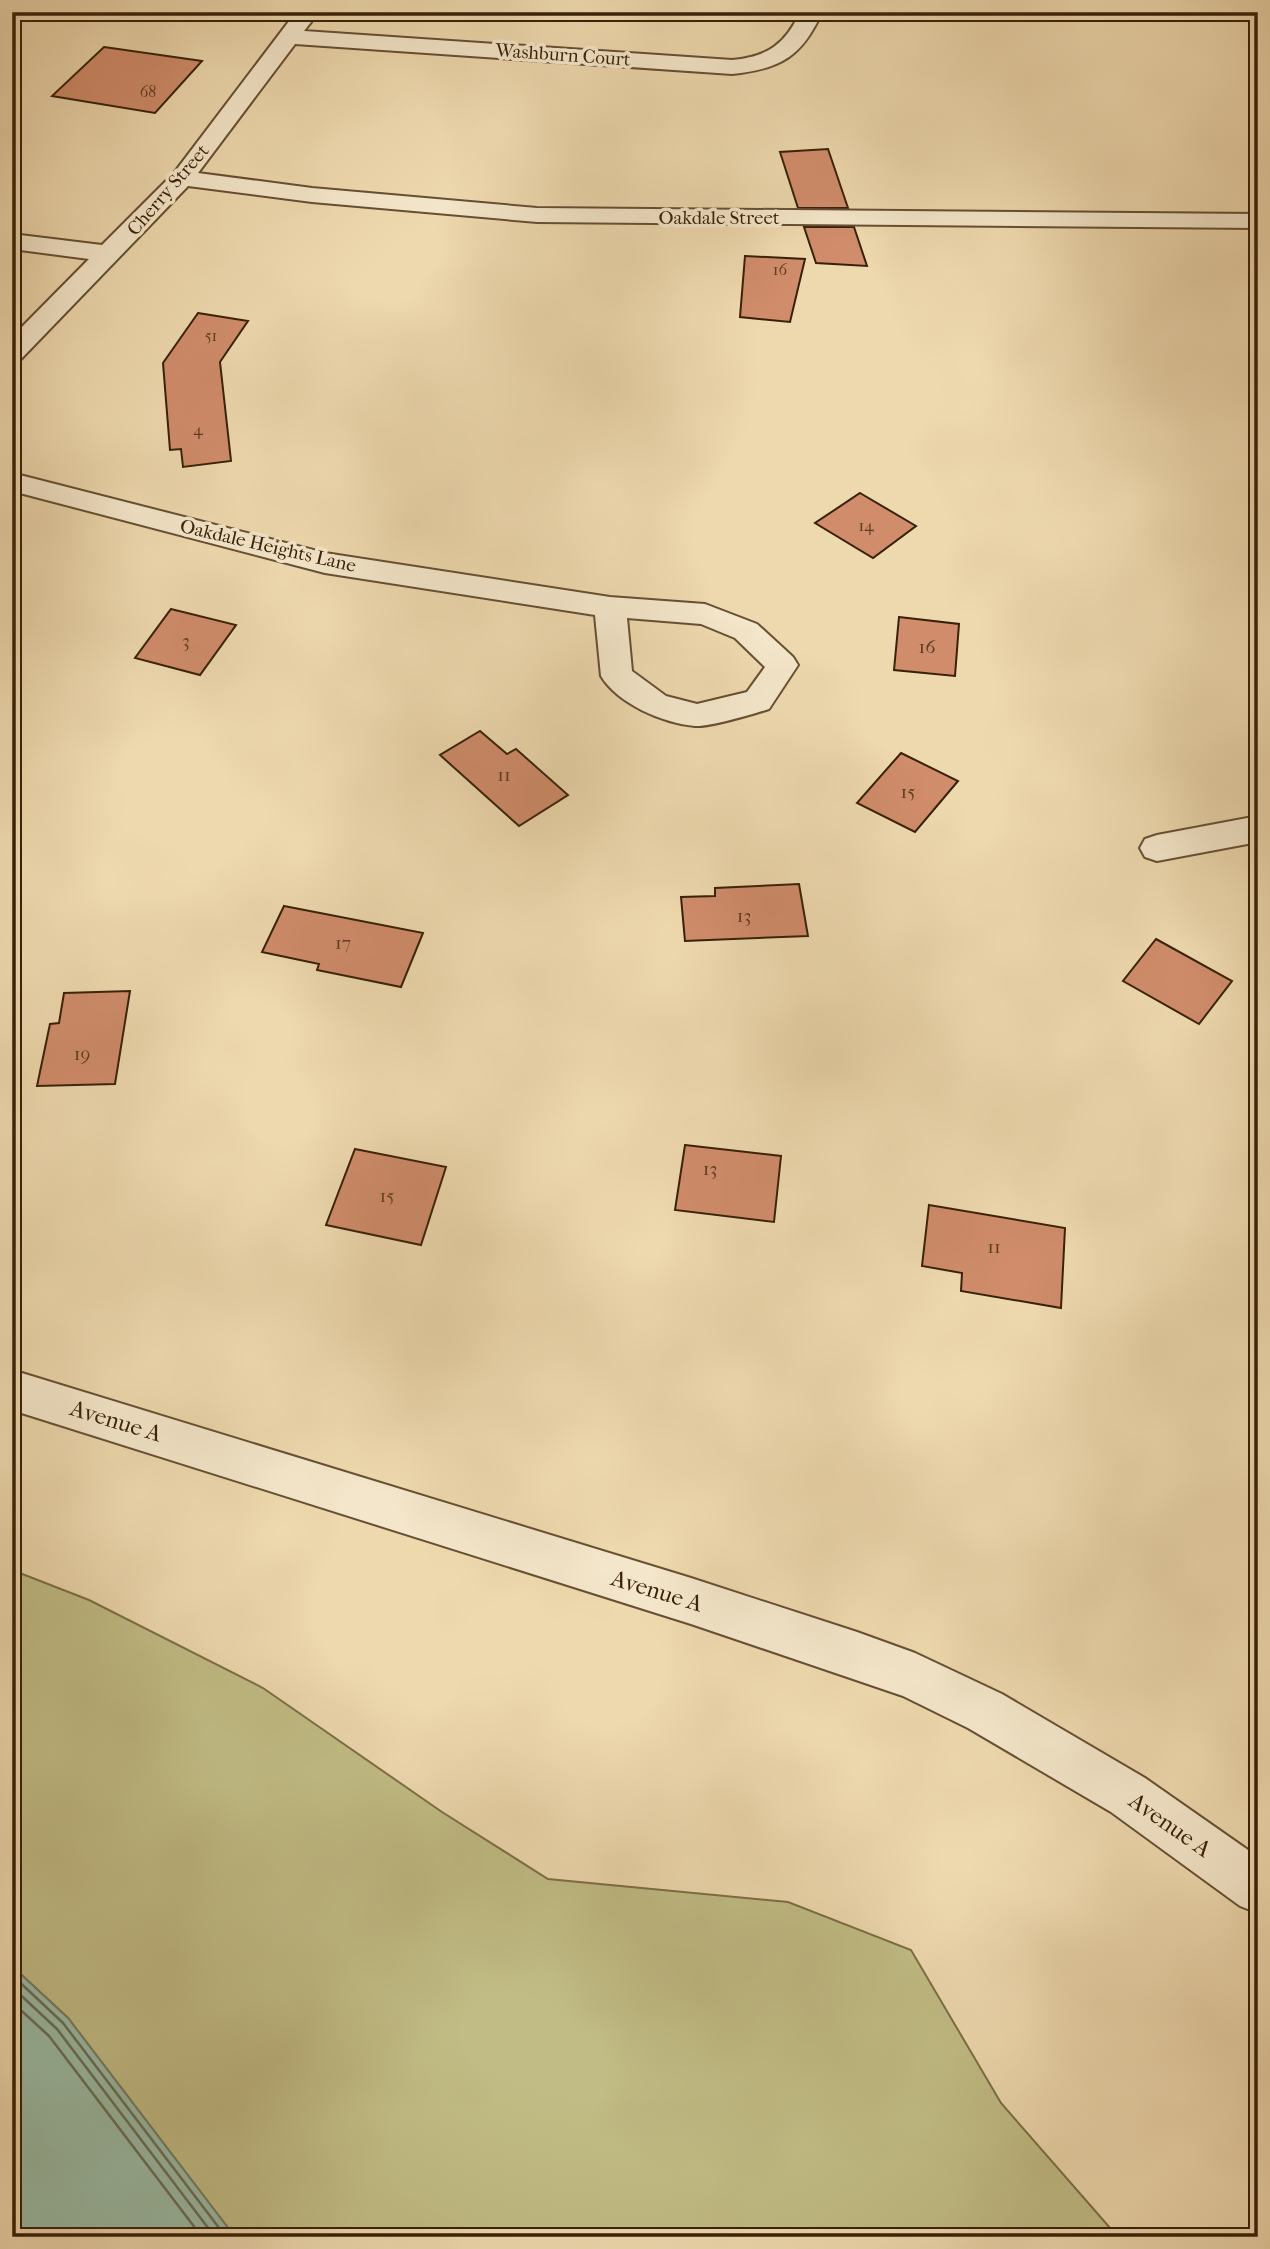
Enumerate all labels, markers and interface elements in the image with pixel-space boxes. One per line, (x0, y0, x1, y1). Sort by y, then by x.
street label: Washburn Court (494, 39, 631, 71)
house number: 68 (140, 82, 156, 101)
street label: Cherry Street (123, 140, 214, 240)
street label: Oakdale Street (658, 207, 780, 229)
house number: 16 (773, 260, 787, 279)
house number: 51 (205, 326, 217, 345)
house number: 4 (193, 420, 203, 439)
street label: Oakdale Heights Lane (178, 515, 358, 577)
house number: 14 (858, 516, 874, 535)
house number: 3 (182, 630, 190, 652)
house number: 16 (919, 636, 936, 658)
house number: 11 (497, 764, 511, 786)
house number: 15 (901, 781, 915, 803)
house number: 13 (737, 905, 751, 927)
house number: 17 (335, 932, 351, 954)
house number: 19 (74, 1043, 90, 1065)
house number: 13 (703, 1158, 717, 1180)
house number: 15 (380, 1185, 394, 1207)
house number: 11 (987, 1236, 1001, 1258)
street label: Avenue A (66, 1394, 166, 1448)
street label: Avenue A (607, 1564, 707, 1618)
street label: Avenue A (1123, 1786, 1217, 1864)

